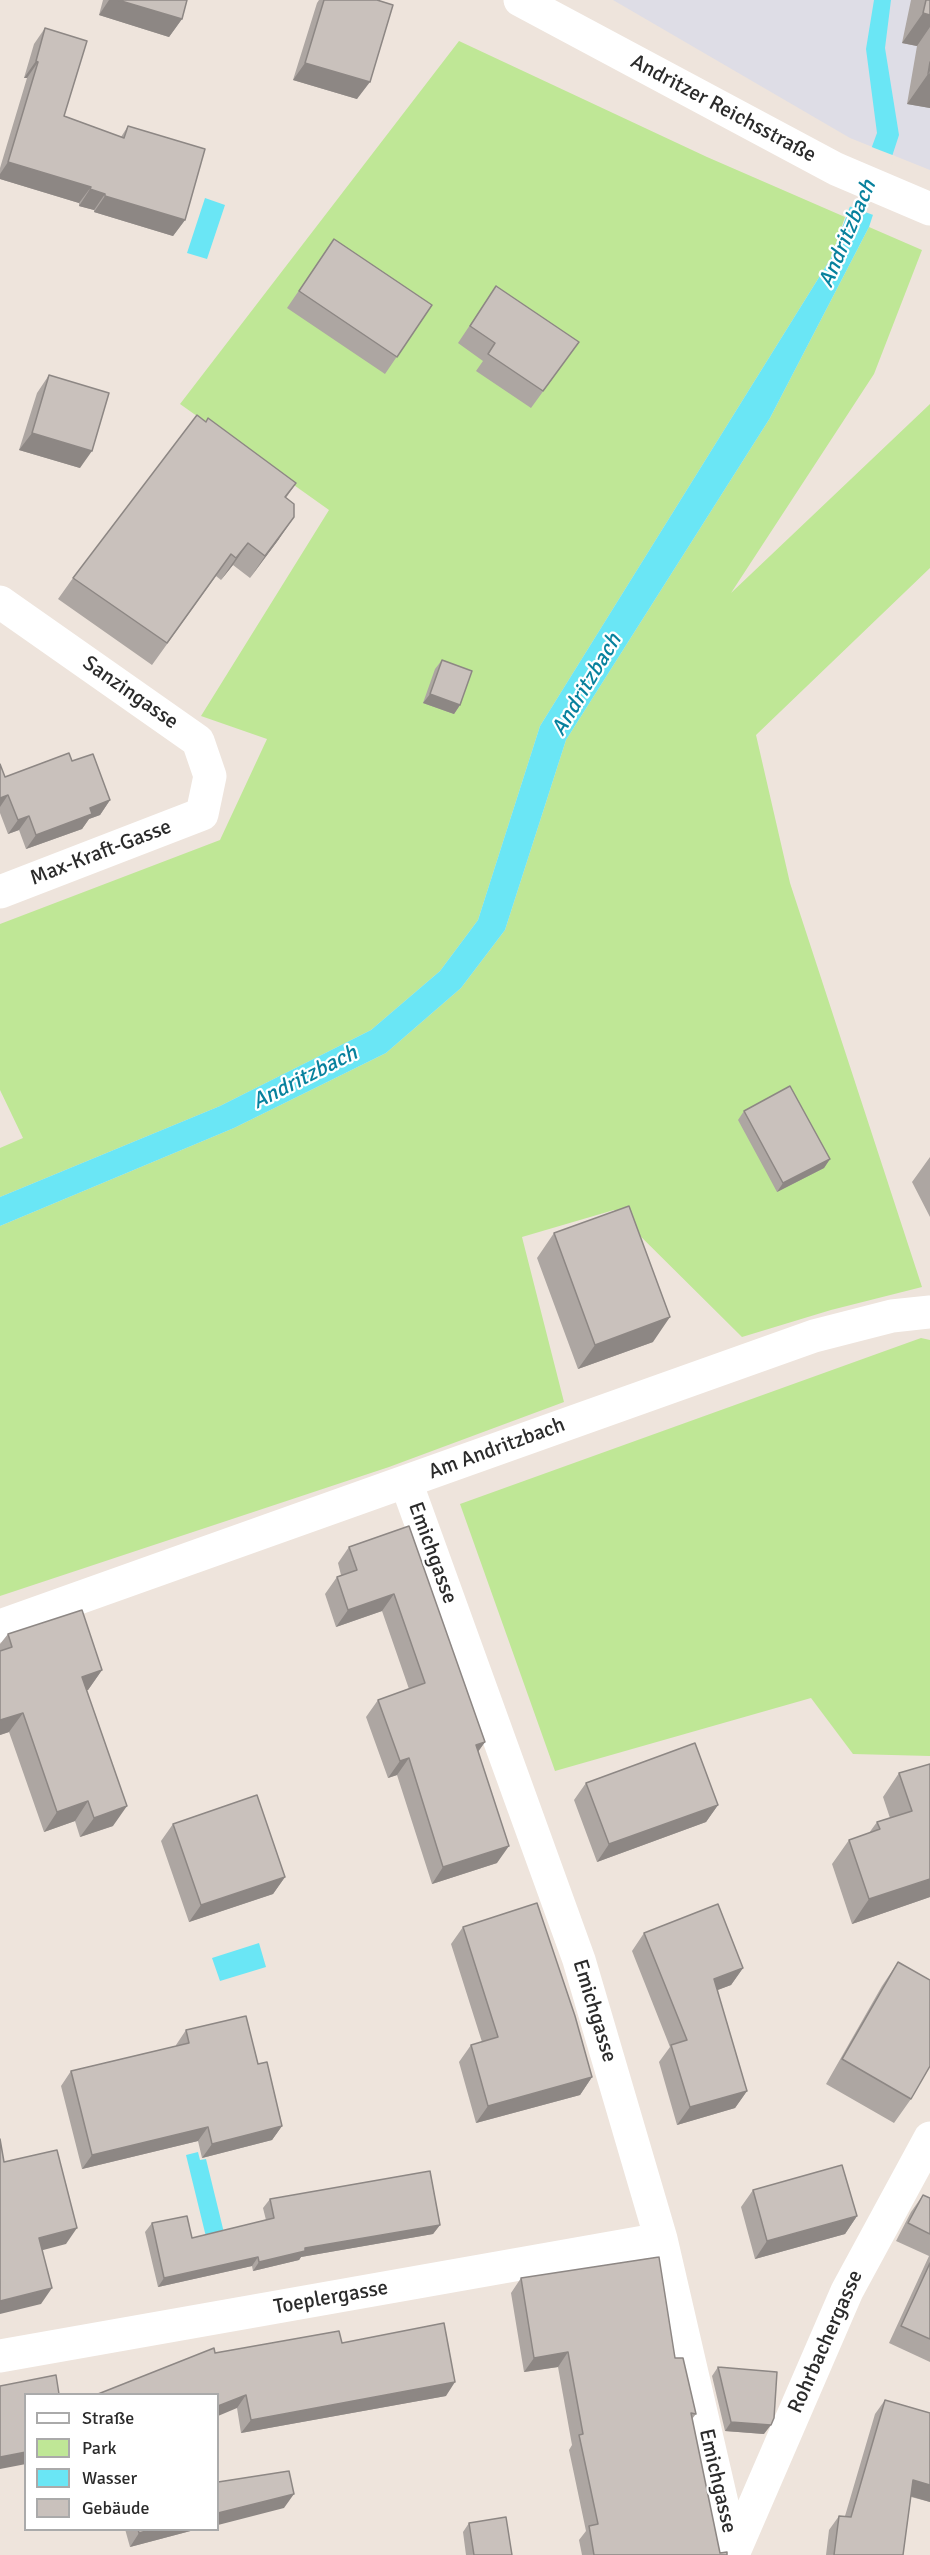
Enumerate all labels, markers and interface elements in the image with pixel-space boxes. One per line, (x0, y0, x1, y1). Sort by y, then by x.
street label: Andritzer Reichsstraße (626, 49, 820, 169)
water label: Andritzbach (814, 176, 882, 292)
water label: Andritzbach (546, 629, 628, 741)
street label: Sanzingasse (77, 651, 183, 735)
street label: Max-Kraft-Gasse (27, 815, 175, 891)
water label: Andritzbach (248, 1040, 362, 1116)
street label: Am Andritzbach (425, 1413, 569, 1485)
street label: Emichgasse (402, 1499, 462, 1607)
street label: Emichgasse (566, 1957, 622, 2065)
street label: Rohrbachergasse (783, 2267, 869, 2417)
street label: Toeplergasse (272, 2276, 390, 2320)
legend (24, 2393, 219, 2531)
text: Straße (82, 2407, 134, 2429)
street label: Emichgasse (693, 2426, 741, 2536)
text: Park (82, 2437, 117, 2459)
text: Wasser (82, 2467, 137, 2489)
text: Gebäude (82, 2497, 150, 2519)

